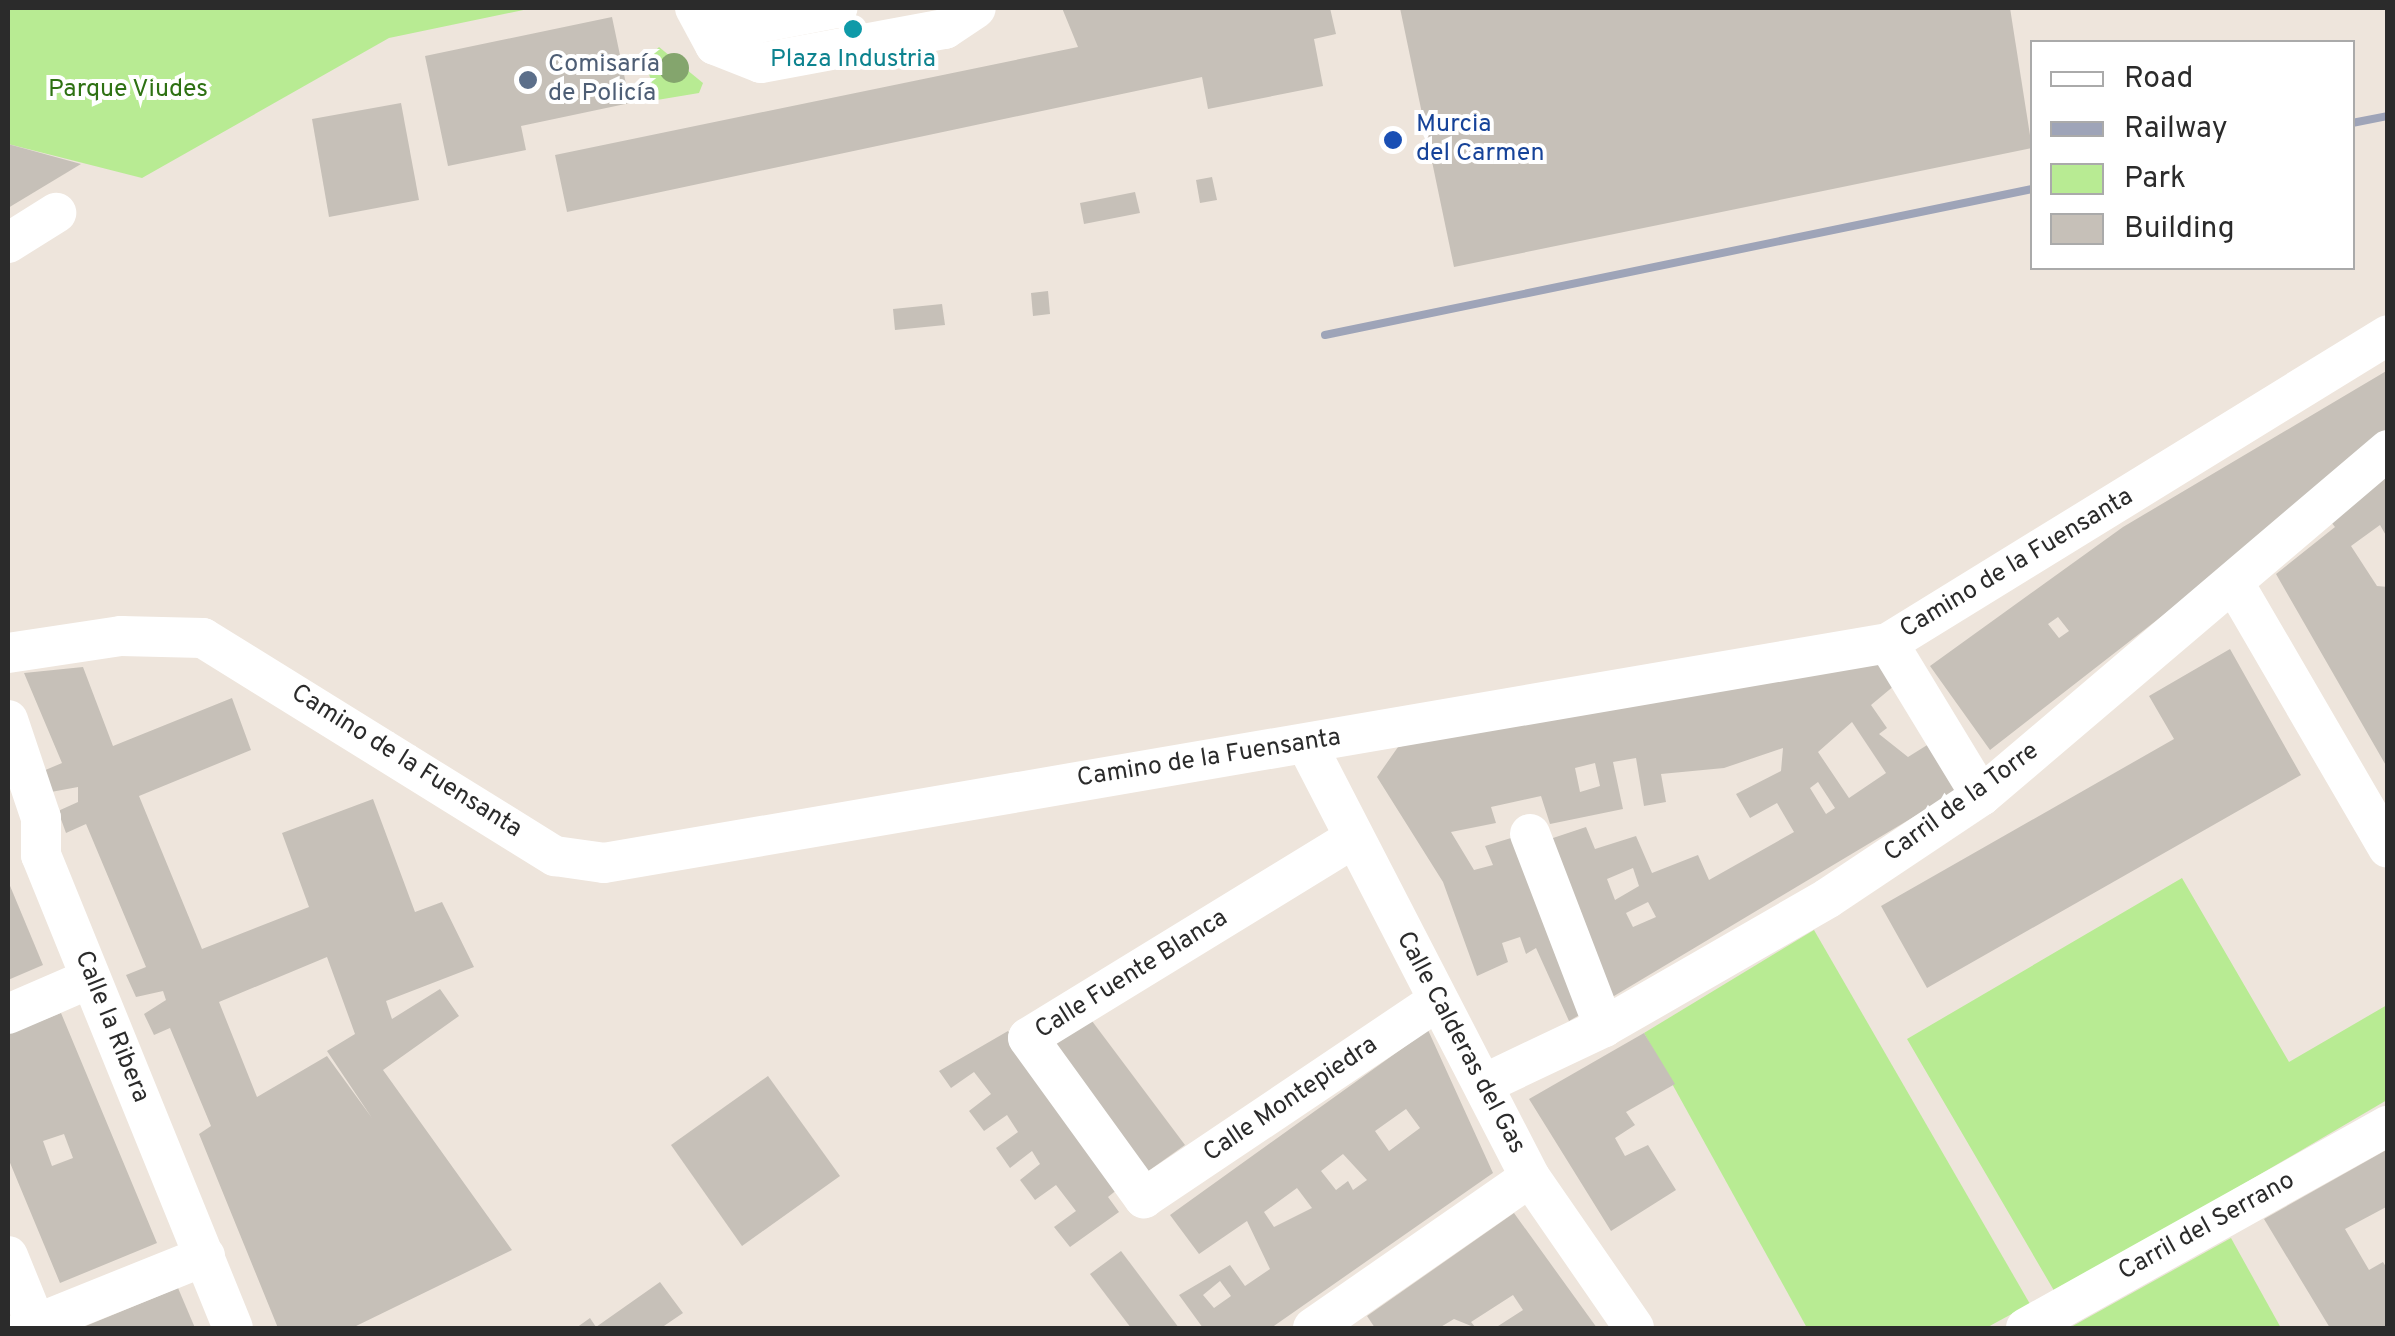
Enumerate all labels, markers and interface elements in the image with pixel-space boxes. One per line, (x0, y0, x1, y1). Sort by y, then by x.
marker: Plaza Industria (842, 18, 864, 40)
legend (2030, 40, 2355, 270)
place label: Plaza Industria (770, 45, 936, 75)
place label: Comisaría de Policía (548, 51, 660, 110)
text: Road (2124, 61, 2193, 98)
marker: Comisaría de Policía (517, 69, 539, 91)
park label: Parque Viudes (48, 75, 208, 105)
place label: Murcia del Carmen (1416, 111, 1544, 170)
text: Railway (2124, 111, 2228, 148)
marker: Murcia del Carmen (1380, 127, 1406, 153)
text: Park (2124, 161, 2186, 198)
text: Building (2124, 211, 2235, 248)
street label: Camino de la Fuensanta (1895, 483, 2139, 645)
street label: Camino de la Fuensanta (285, 679, 527, 845)
street label: Camino de la Fuensanta (1075, 723, 1343, 795)
street label: Carril de la Torre (1878, 737, 2046, 869)
street label: Calle Fuente Blanca (1030, 904, 1234, 1046)
street label: Calle Calderas del Gas (1389, 927, 1531, 1159)
street label: Calle la Ribera (67, 947, 155, 1107)
street label: Calle Montepiedra (1198, 1031, 1384, 1169)
street label: Carril del Serrano (2114, 1166, 2300, 1288)

